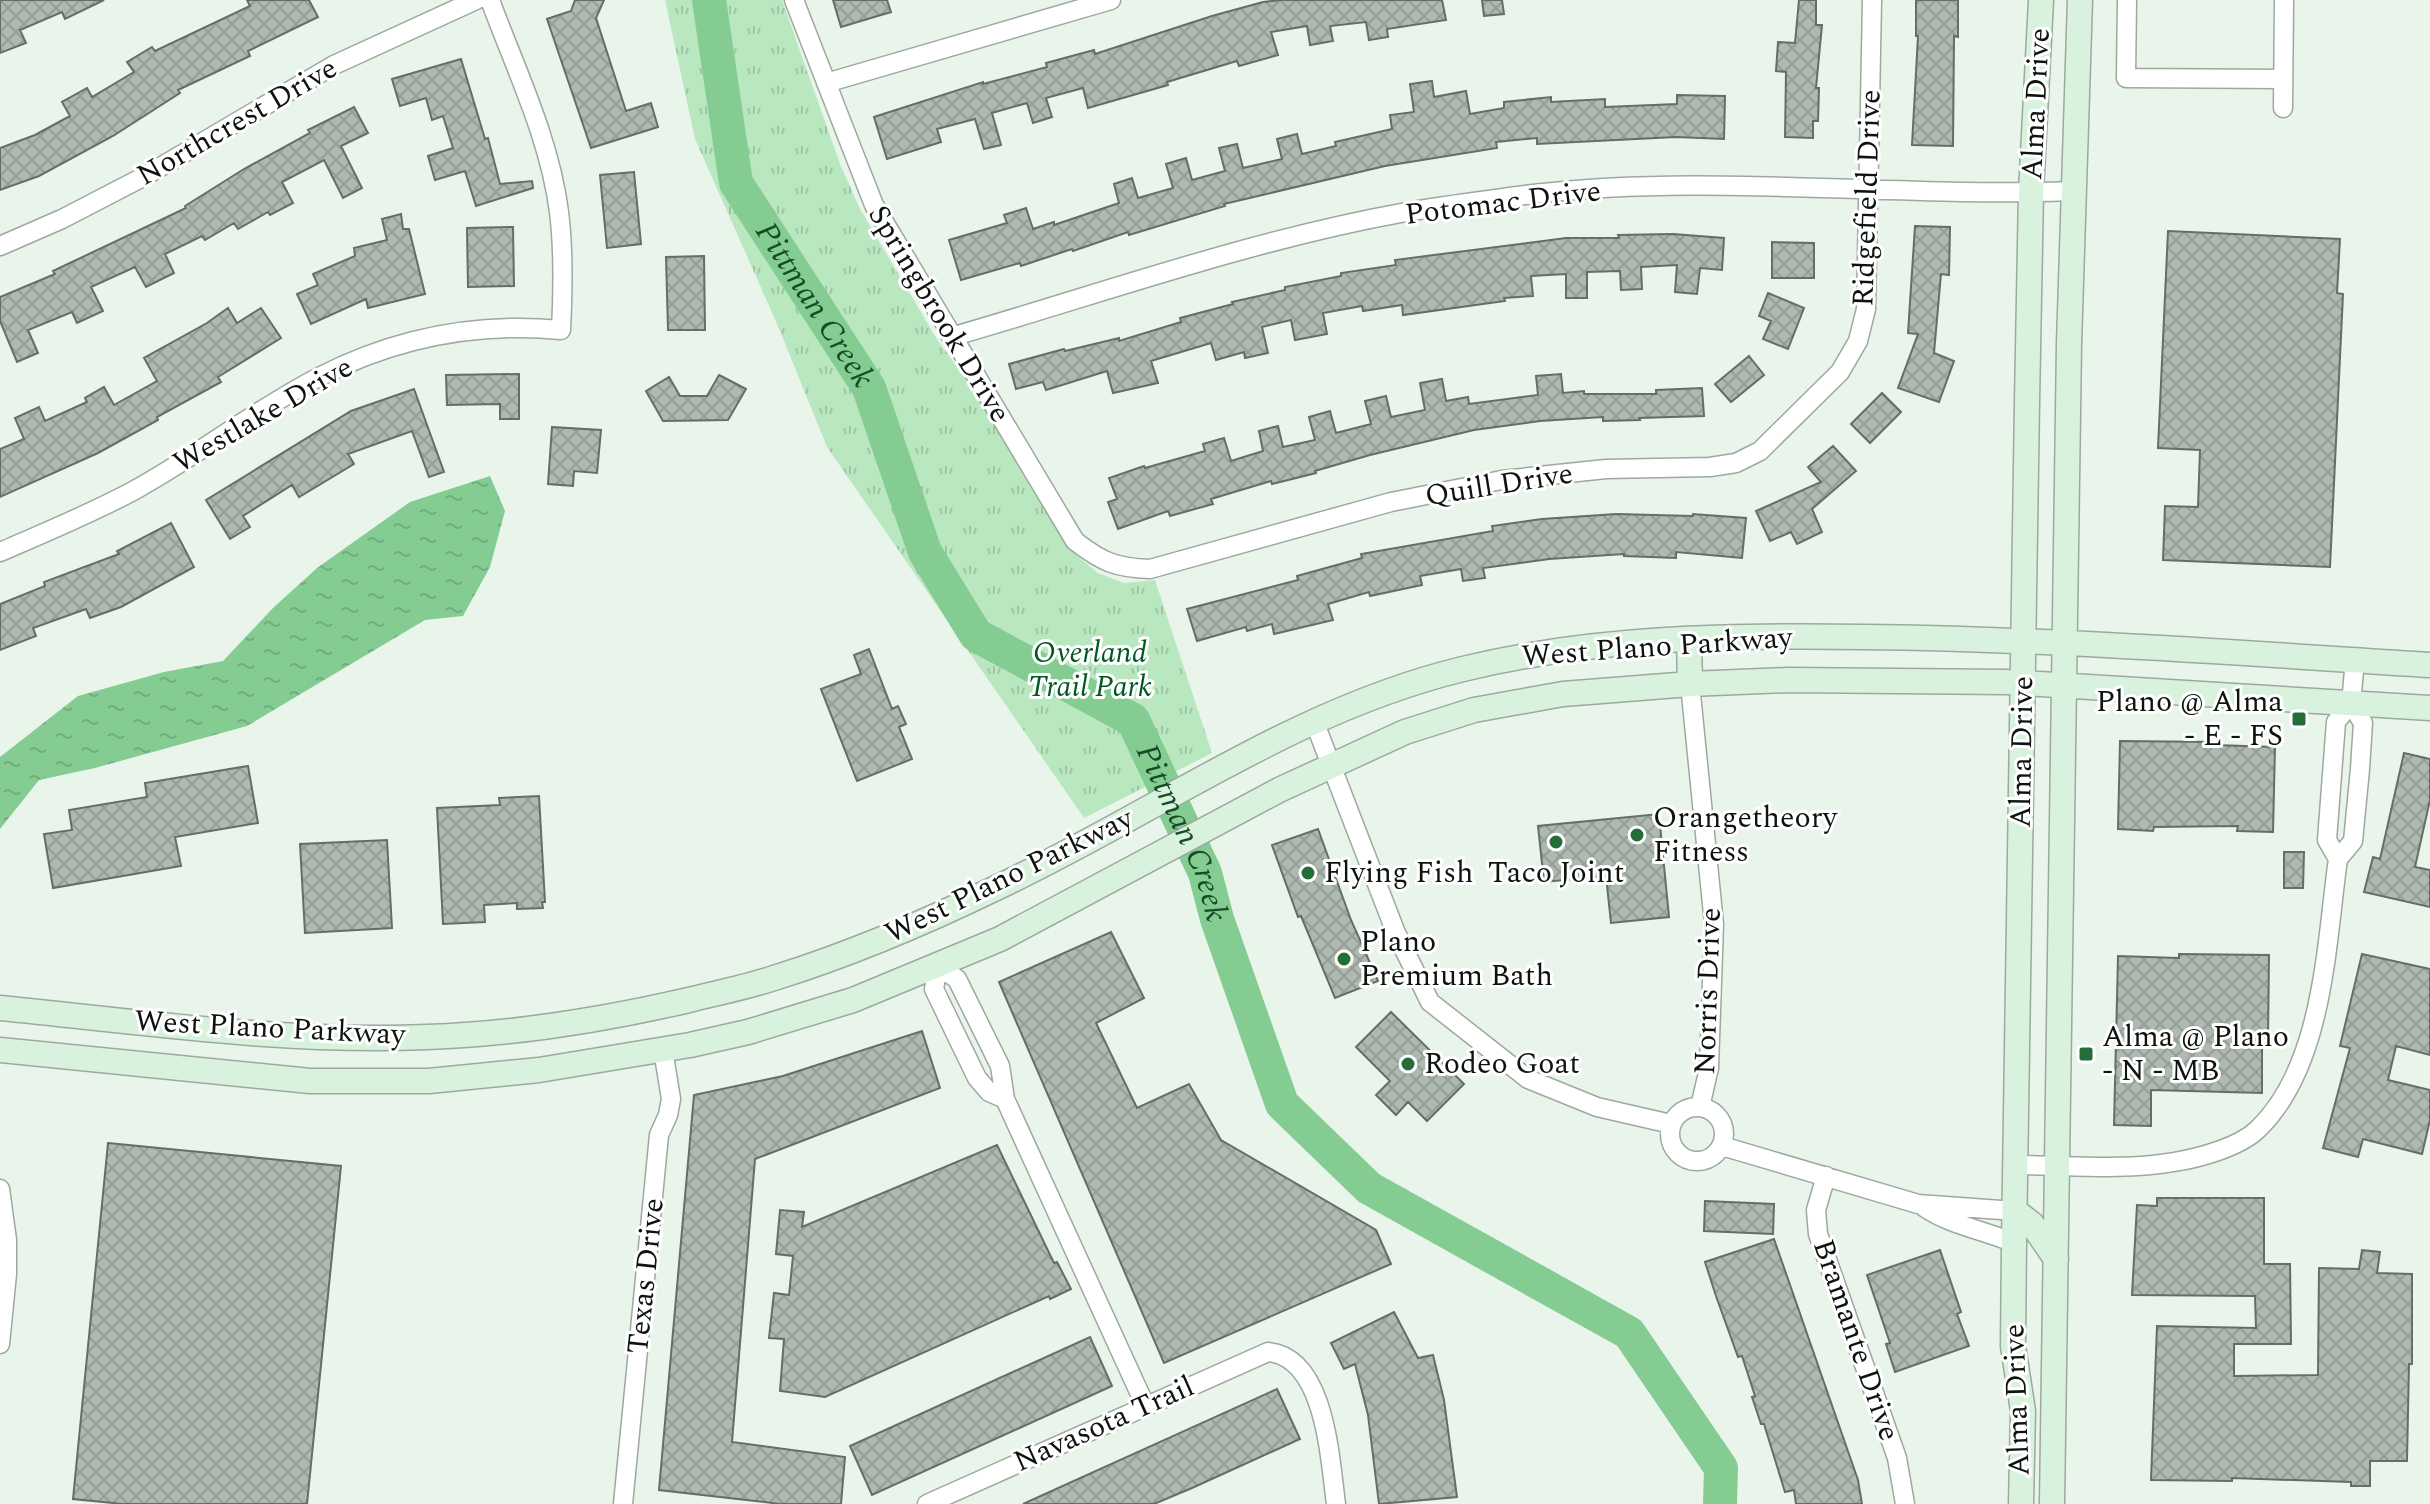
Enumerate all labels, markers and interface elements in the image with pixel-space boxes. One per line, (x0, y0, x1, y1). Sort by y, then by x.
street label: Alma Drive (2009, 27, 2063, 181)
street label: Northcrest Drive (128, 46, 346, 198)
street label: Ridgefield Drive (1840, 89, 1894, 307)
street label: Potomac Drive (1402, 168, 1604, 238)
street label: Springbrook Drive (856, 196, 1022, 432)
water label: Pittman Creek (743, 212, 887, 398)
street label: Westlake Drive (164, 345, 362, 485)
street label: Quill Drive (1422, 451, 1576, 519)
street label: West Plano Parkway (1520, 614, 1796, 679)
park label: Overland Trail Park (1028, 630, 1152, 710)
street label: Alma Drive (1998, 675, 2046, 829)
place label: Plano @ Alma - E - FS (2096, 679, 2283, 759)
marker: Plano @ Alma - E - FS (2290, 710, 2308, 728)
water label: Pittman Creek (1123, 735, 1241, 927)
street label: West Plano Parkway (877, 795, 1142, 956)
place label: Orangetheory Fitness (1653, 795, 1839, 875)
marker: Orangetheory Fitness (1628, 826, 1646, 844)
marker: Taco Joint (1547, 833, 1565, 851)
place label: Flying Fish (1324, 850, 1474, 896)
place label: Taco Joint (1488, 850, 1624, 896)
marker: Flying Fish (1299, 864, 1317, 882)
street label: Norris Drive (1682, 907, 1734, 1075)
place label: Plano Premium Bath (1360, 919, 1553, 999)
marker: Plano Premium Bath (1335, 950, 1353, 968)
street label: West Plano Parkway (133, 998, 408, 1058)
place label: Alma @ Plano - N - MB (2102, 1014, 2289, 1094)
place label: Rodeo Goat (1424, 1041, 1580, 1087)
marker: Alma @ Plano - N - MB (2077, 1045, 2095, 1063)
marker: Rodeo Goat (1399, 1055, 1417, 1073)
street label: Texas Drive (615, 1196, 677, 1356)
street label: Bramante Drive (1800, 1233, 1912, 1447)
street label: Alma Drive (1991, 1323, 2043, 1477)
street label: Navasota Trail (1006, 1364, 1202, 1484)

